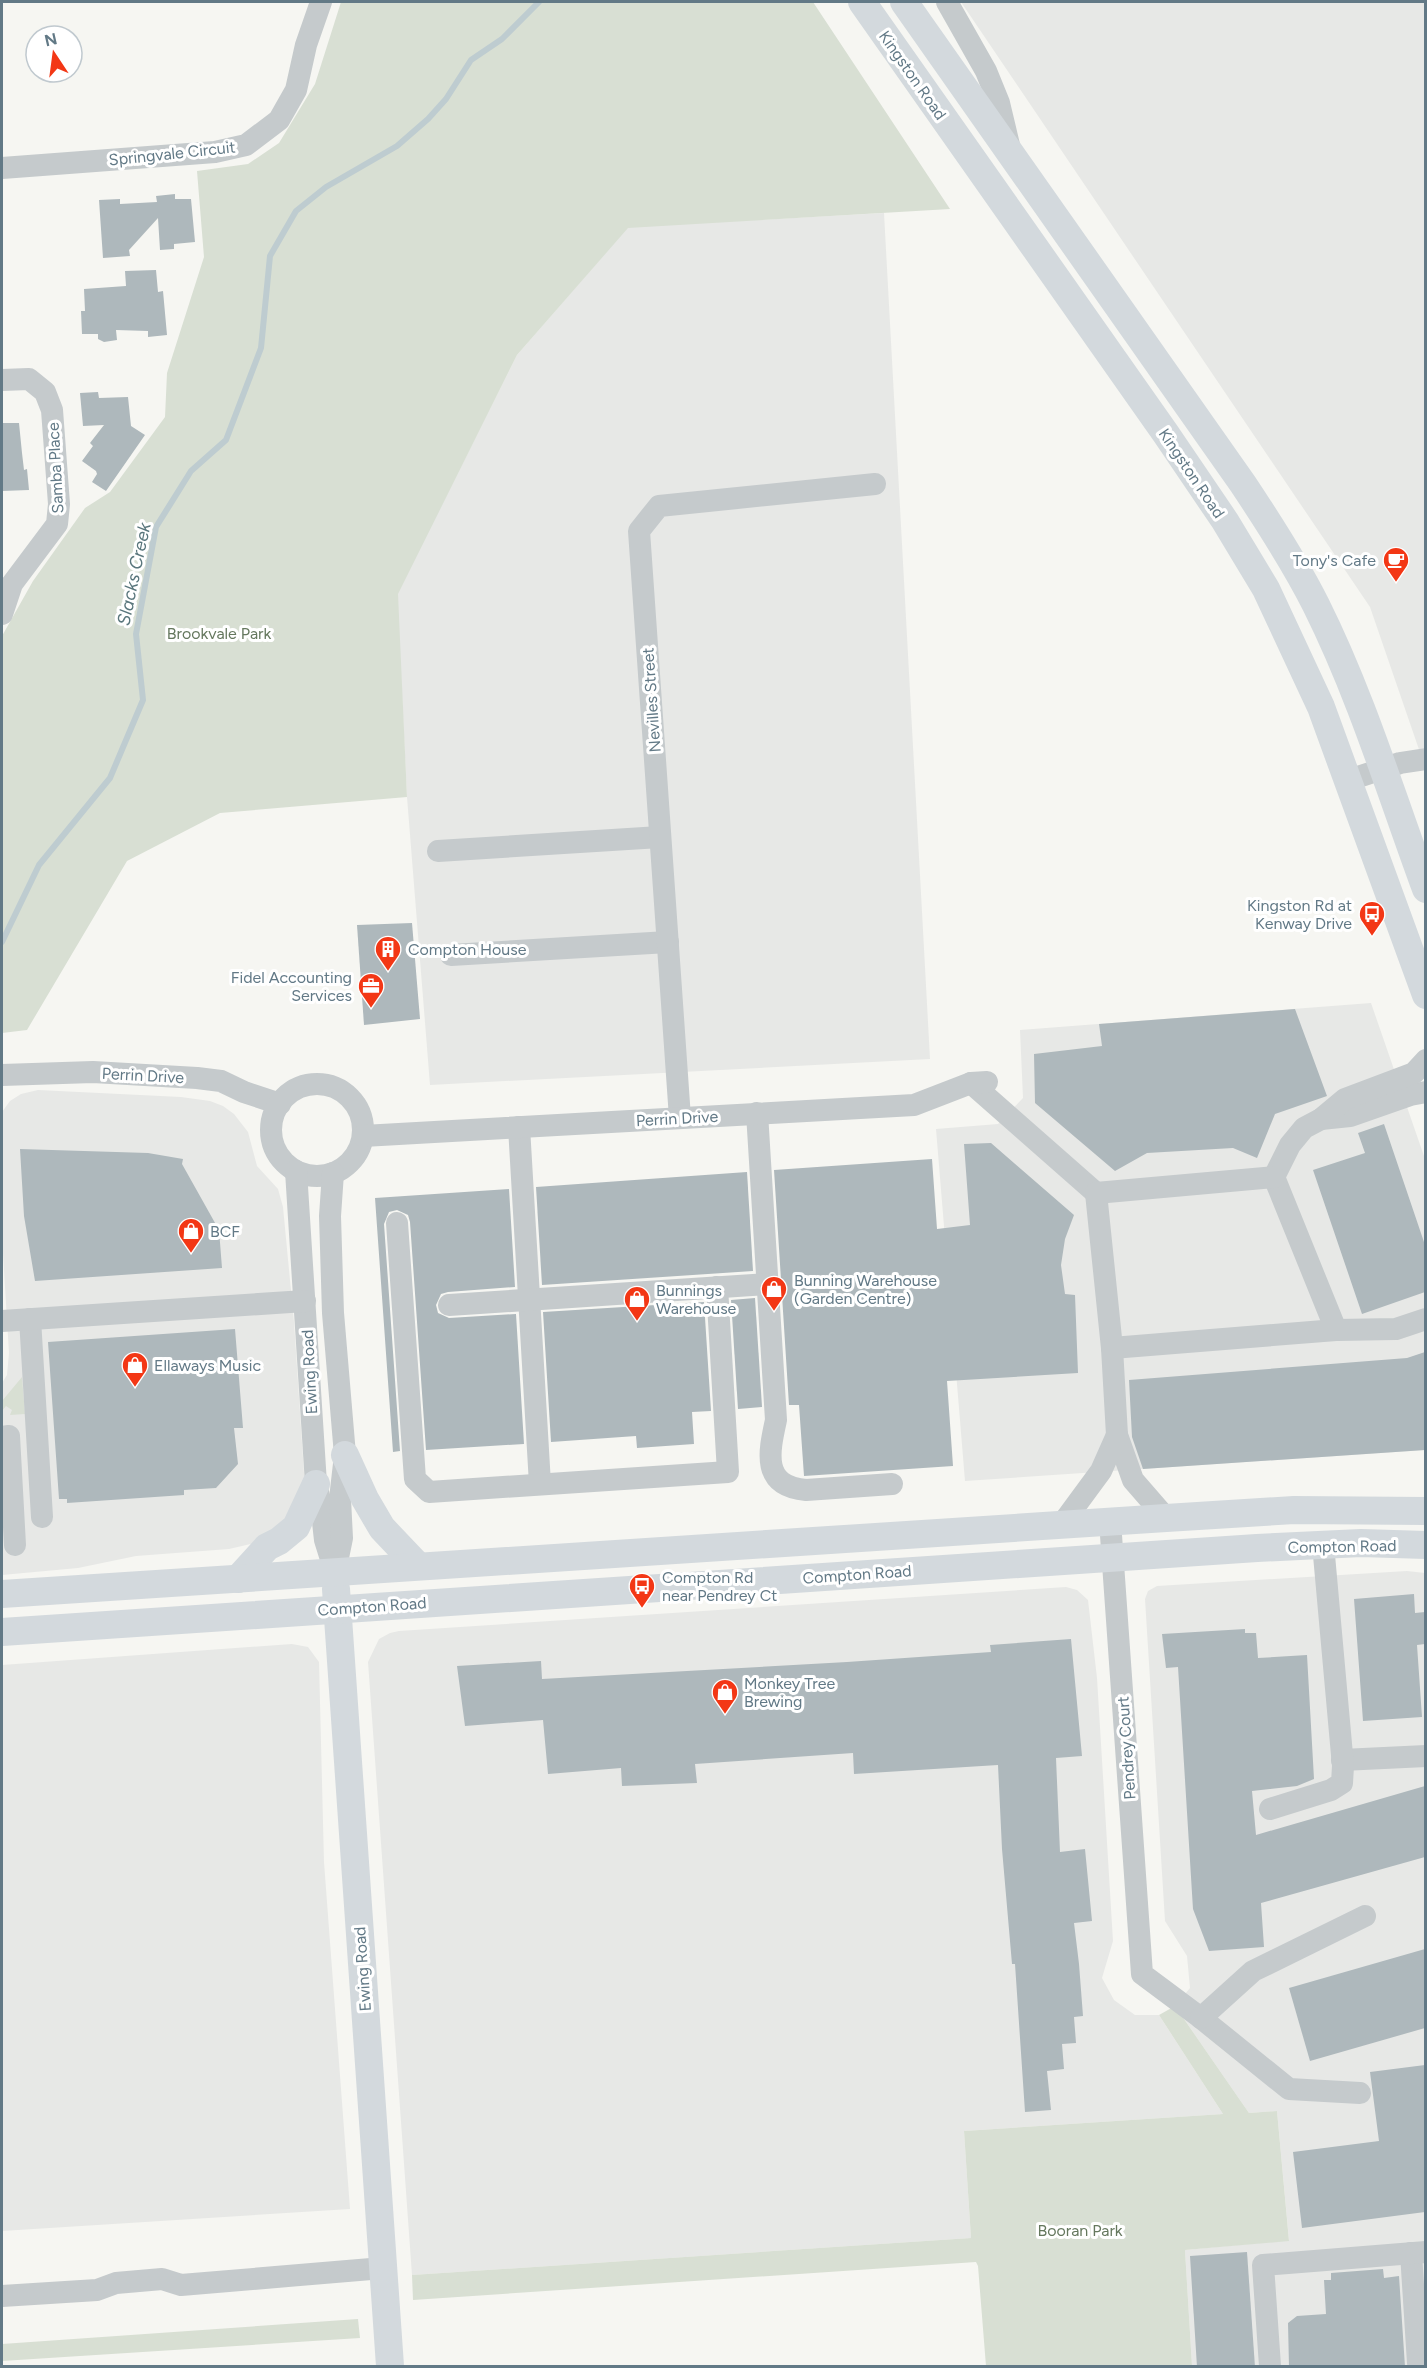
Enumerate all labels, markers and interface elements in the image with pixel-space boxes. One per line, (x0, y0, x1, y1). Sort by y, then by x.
north arrow (24, 24, 84, 84)
street label: Kingston Road (875, 27, 950, 123)
text: N (43, 29, 59, 51)
street label: Springvale Circuit (108, 137, 236, 170)
street label: Samba Place (44, 422, 67, 514)
street label: Kingston Road (1155, 425, 1229, 522)
water label: Slacks Creek (112, 519, 156, 627)
cafe icon: Tony's Cafe (1381, 545, 1411, 583)
place label: Tony's Cafe (1293, 551, 1376, 570)
park label: Brookvale Park (167, 624, 271, 643)
street label: Nevilles Street (638, 647, 665, 753)
place label: Kingston Rd at Kenway Drive (1247, 896, 1352, 933)
bus stop icon: Kingston Rd at Kenway Drive (1357, 899, 1387, 937)
building icon: Compton House (373, 934, 403, 972)
place label: Compton House (408, 940, 527, 959)
place label: Fidel Accounting Services (231, 968, 352, 1005)
office icon: Fidel Accounting Services (356, 971, 386, 1009)
street label: Perrin Drive (101, 1064, 185, 1087)
street label: Perrin Drive (635, 1107, 719, 1130)
shop icon: BCF (176, 1216, 206, 1254)
place label: BCF (210, 1222, 240, 1241)
place label: Bunning Warehouse (Garden Centre) (794, 1271, 937, 1308)
shop icon: Bunning Warehouse (Garden Centre) (759, 1274, 789, 1312)
place label: Bunnings Warehouse (656, 1281, 737, 1318)
shop icon: Bunnings Warehouse (622, 1284, 652, 1322)
street label: Ewing Road (298, 1329, 321, 1415)
shop icon: Ellaways Music (120, 1350, 150, 1388)
place label: Ellaways Music (154, 1356, 261, 1375)
street label: Compton Road (1287, 1536, 1397, 1557)
street label: Compton Road (802, 1561, 912, 1588)
place label: Compton Rd near Pendrey Ct (662, 1568, 777, 1605)
bus stop icon: Compton Rd near Pendrey Ct (627, 1571, 657, 1609)
street label: Compton Road (317, 1593, 427, 1620)
place label: Monkey Tree Brewing (744, 1674, 835, 1711)
shop icon: Monkey Tree Brewing (710, 1677, 740, 1715)
street label: Pendrey Court (1113, 1696, 1140, 1800)
street label: Ewing Road (350, 1926, 375, 2012)
park label: Booran Park (1037, 2221, 1123, 2240)

